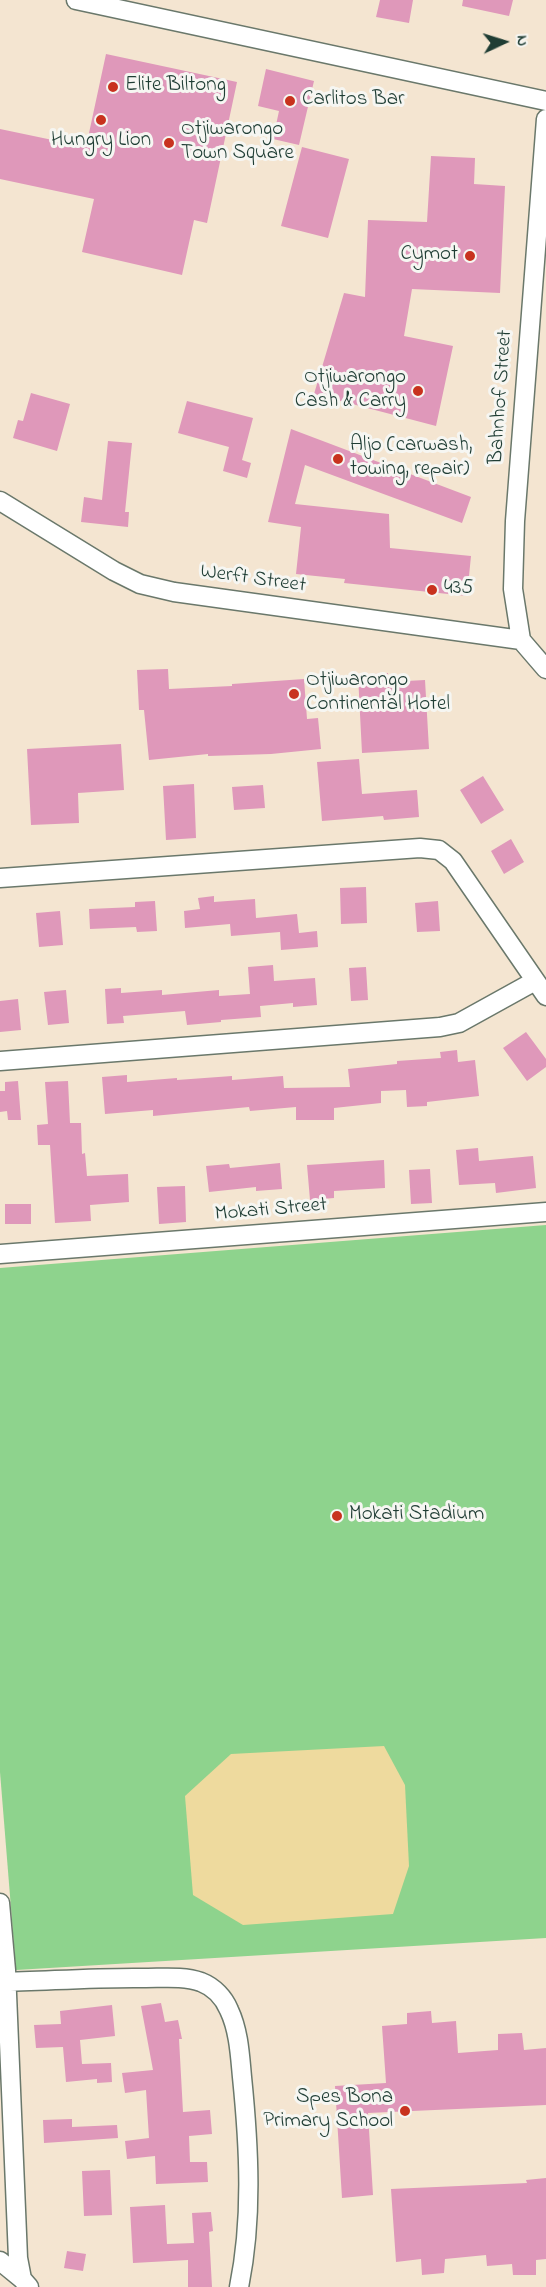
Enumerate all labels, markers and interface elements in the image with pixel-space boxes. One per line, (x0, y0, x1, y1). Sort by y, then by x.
north arrow (474, 12, 534, 72)
text: N (510, 35, 534, 47)
place label: Elite Biltong (125, 74, 226, 100)
marker: Elite Biltong (106, 80, 120, 94)
place label: Carlitos Bar (302, 88, 405, 114)
marker: Carlitos Bar (283, 94, 297, 108)
marker: Hungry Lion (94, 113, 108, 127)
place label: Otjiwarongo Town Square (181, 118, 294, 168)
place label: Hungry Lion (51, 129, 151, 155)
marker: Otjiwarongo Town Square (162, 136, 176, 150)
place label: Cymot (401, 243, 458, 269)
marker: Cymot (463, 249, 477, 263)
street label: Bahnhof Street (485, 329, 519, 465)
place label: Otjiwarongo Cash & Carry (295, 366, 406, 416)
marker: Otjiwarongo Cash & Carry (411, 384, 425, 398)
place label: Aljo (carwash, towing, repair) (350, 434, 472, 484)
marker: Aljo (carwash, towing, repair) (331, 452, 345, 466)
street label: Werft Street (199, 560, 307, 600)
place label: 435 (444, 577, 473, 603)
marker: 435 (425, 583, 439, 597)
place label: Otjiwarongo Continental Hotel (306, 669, 450, 719)
marker: Otjiwarongo Continental Hotel (287, 687, 301, 701)
street label: Mokati Street (214, 1194, 328, 1228)
place label: Mokati Stadium (349, 1503, 484, 1529)
marker: Mokati Stadium (330, 1509, 344, 1523)
place label: Spes Bona Primary School (263, 2086, 393, 2136)
marker: Spes Bona Primary School (398, 2104, 412, 2118)

